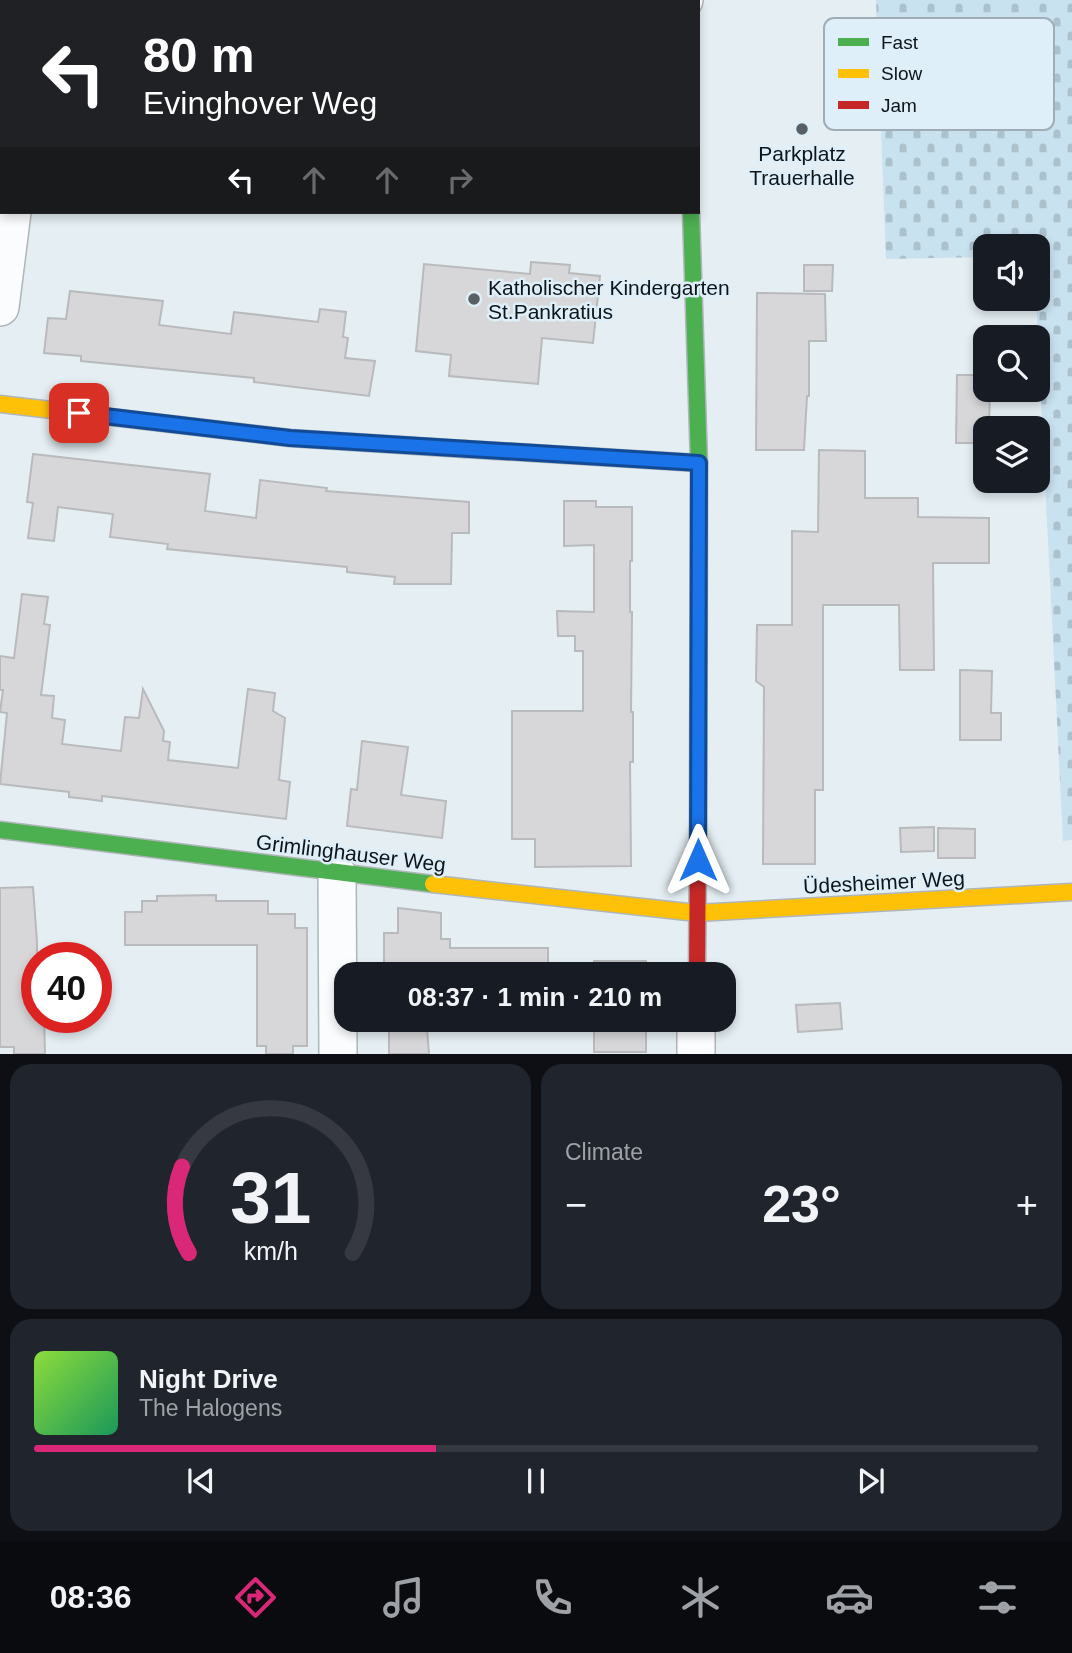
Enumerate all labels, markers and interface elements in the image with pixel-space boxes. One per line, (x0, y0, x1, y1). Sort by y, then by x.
legend (824, 18, 1054, 130)
icon: left (28, 28, 119, 119)
text: 80 m (143, 28, 255, 82)
text: Fast (881, 32, 919, 53)
text: Slow (881, 63, 922, 84)
text: Evinghover Weg (143, 85, 377, 121)
text: Jam (881, 95, 917, 116)
marker: Parkplatz Trauerhalle (794, 121, 810, 137)
place label: Parkplatz Trauerhalle (749, 142, 855, 189)
icon: left (222, 161, 260, 199)
icon: ahead (295, 161, 333, 199)
icon: ahead (368, 161, 406, 199)
icon: right (441, 161, 479, 199)
map controls (973, 234, 1050, 493)
button: sound (973, 234, 1050, 311)
place label: Katholischer Kindergarten St.Pankratius (488, 276, 730, 323)
marker: Katholischer Kindergarten St.Pankratius (466, 291, 482, 307)
button: search (973, 325, 1050, 402)
pin (49, 383, 109, 443)
icon: arrive (60, 394, 98, 432)
button: layers (973, 416, 1050, 493)
position arrow (661, 823, 735, 897)
street label: Grimlinghauser Weg (255, 830, 447, 876)
street label: Üdesheimer Weg (803, 866, 965, 898)
speed limit sign: 40 (21, 942, 112, 1033)
text: 08:37 · 1 min · 210 m (408, 982, 662, 1012)
text: Climate (565, 1139, 643, 1165)
text: 31 (230, 1157, 311, 1238)
text: 23° (762, 1175, 841, 1233)
text: − (565, 1184, 587, 1226)
text: + (1016, 1184, 1038, 1226)
text: km/h (243, 1236, 298, 1264)
text: Night Drive (139, 1364, 278, 1394)
text: The Halogens (139, 1395, 282, 1421)
icon: previous (182, 1462, 220, 1500)
icon: pause (517, 1462, 555, 1500)
icon: next (852, 1462, 890, 1500)
icon: directions (231, 1573, 280, 1622)
icon: music (379, 1573, 428, 1622)
icon: phone (528, 1573, 577, 1622)
icon: climate (676, 1573, 725, 1622)
icon: car (825, 1573, 874, 1622)
icon: filters (973, 1573, 1022, 1622)
text: 08:36 (50, 1579, 132, 1615)

